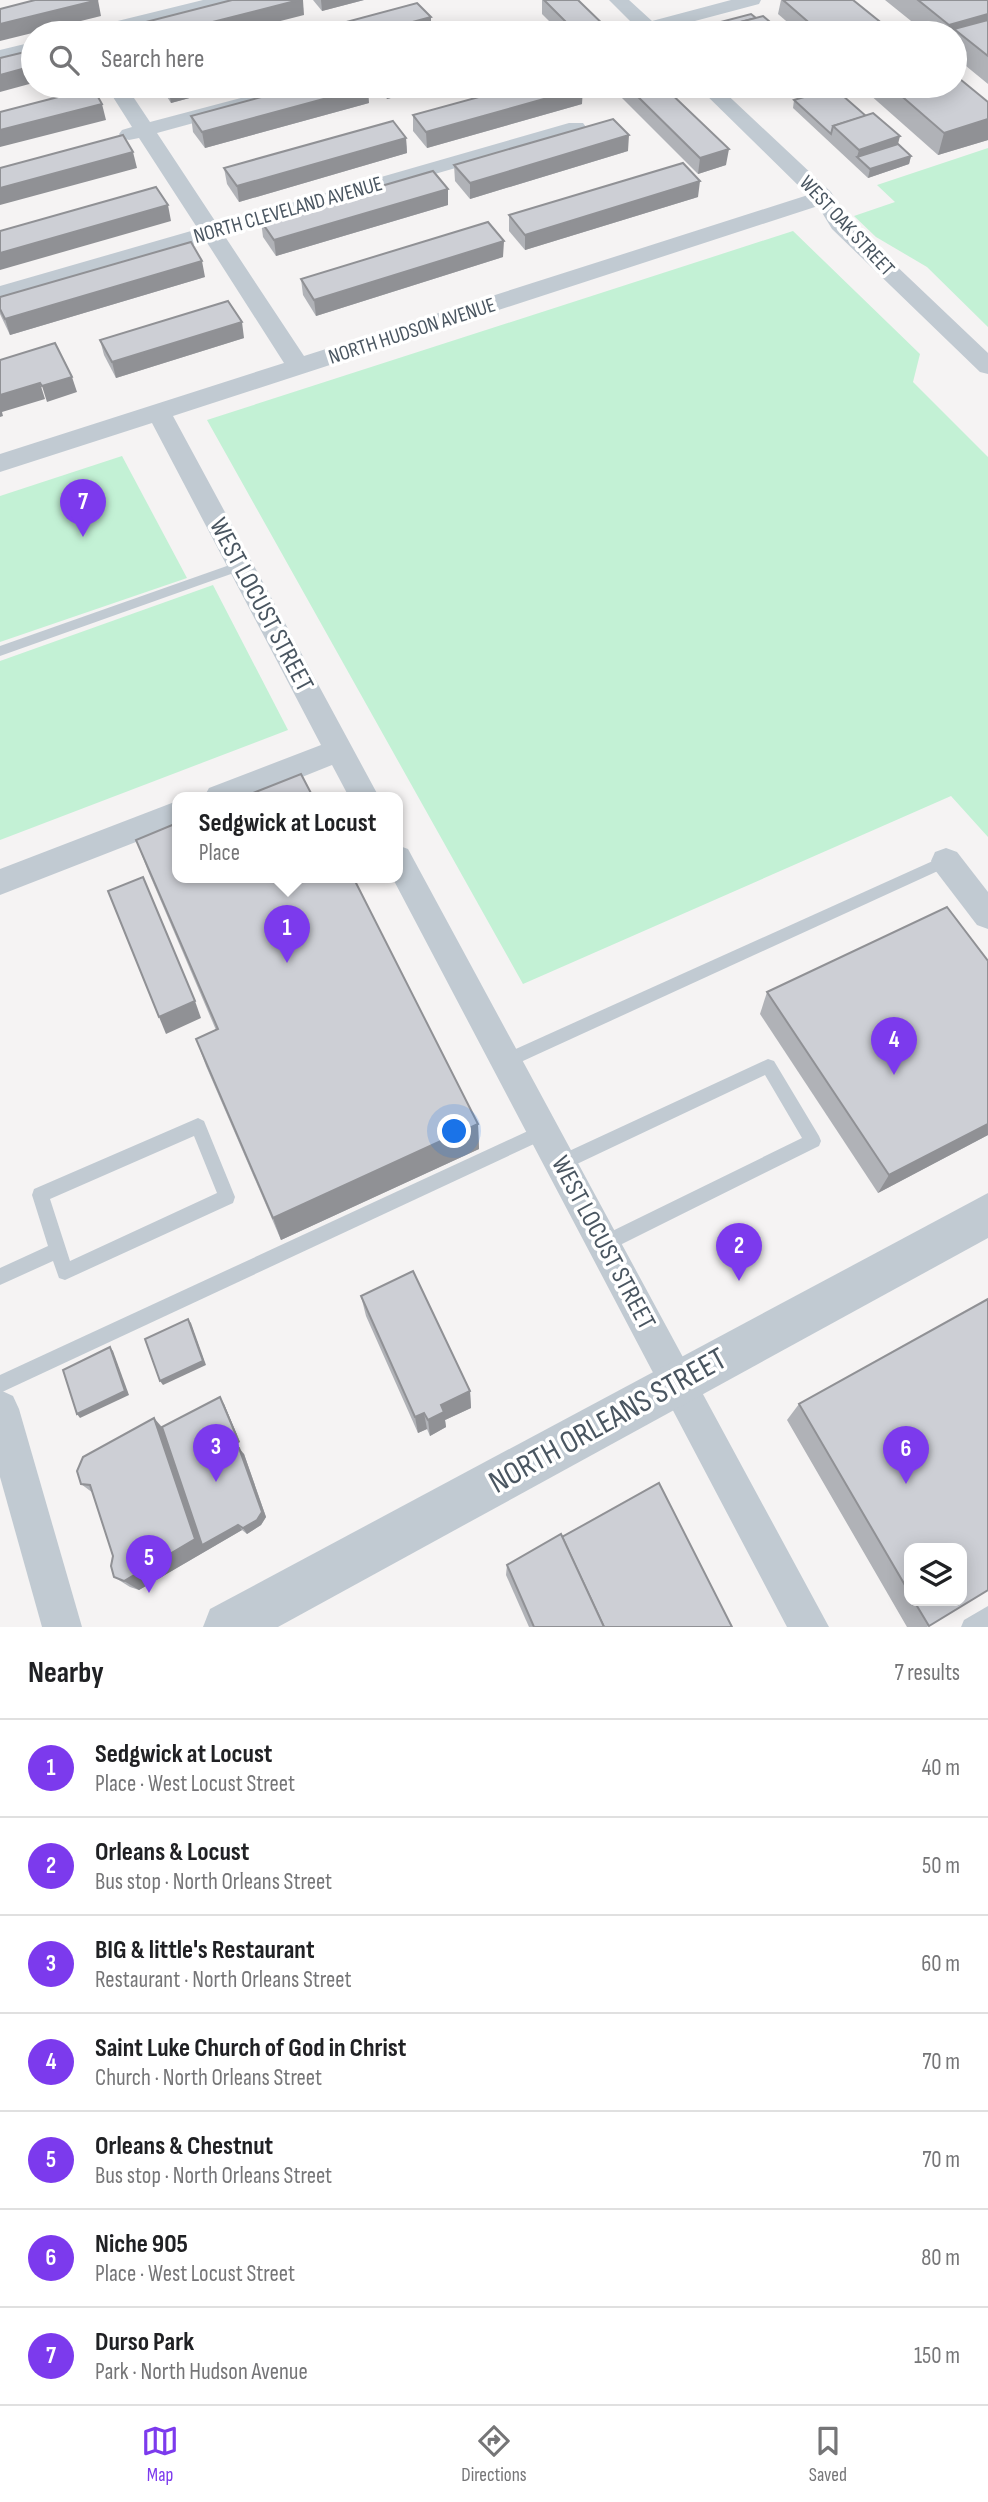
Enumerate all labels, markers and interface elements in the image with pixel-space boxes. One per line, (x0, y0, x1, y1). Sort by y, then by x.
search box (21, 21, 967, 98)
icon: search (45, 41, 83, 79)
text: Search here (101, 44, 204, 75)
street label: NORTH CLEVELAND AVENUE (191, 171, 385, 249)
street label: WEST OAK STREET (794, 171, 900, 282)
street label: NORTH HUDSON AVENUE (325, 292, 499, 370)
pin: 7 (60, 479, 106, 537)
street label: WEST LOCUST STREET (202, 513, 320, 697)
popup (172, 792, 403, 883)
text: Sedgwick at Locust (199, 808, 376, 839)
text: Place (199, 839, 240, 867)
pin: 1 (264, 905, 310, 963)
pin: 4 (871, 1017, 917, 1075)
your location (437, 1114, 471, 1148)
street label: WEST LOCUST STREET (544, 1151, 662, 1335)
pin: 2 (716, 1223, 762, 1281)
street label: NORTH ORLEANS STREET (482, 1340, 734, 1502)
pin: 3 (193, 1424, 239, 1482)
pin: 6 (883, 1426, 929, 1484)
pin: 5 (126, 1535, 172, 1593)
map controls (904, 1543, 967, 1606)
button: layers (904, 1543, 967, 1606)
text: Nearby (28, 1655, 104, 1691)
text: 7 results (894, 1659, 960, 1687)
text: Sedgwick at Locust (95, 1739, 272, 1770)
text: 1 (46, 1754, 56, 1782)
text: 40 m (922, 1754, 960, 1782)
text: Place · West Locust Street (95, 1770, 295, 1798)
text: Orleans & Locust (95, 1837, 249, 1868)
text: 2 (46, 1852, 56, 1880)
text: 50 m (922, 1852, 960, 1880)
text: Bus stop · North Orleans Street (95, 1868, 332, 1896)
text: BIG & little's Restaurant (95, 1935, 315, 1966)
text: 3 (46, 1950, 56, 1978)
text: 60 m (921, 1950, 960, 1978)
text: Restaurant · North Orleans Street (95, 1966, 352, 1994)
text: Saint Luke Church of God in Christ (95, 2033, 406, 2064)
text: 4 (46, 2048, 56, 2076)
text: 70 m (922, 2048, 960, 2076)
text: Church · North Orleans Street (95, 2064, 322, 2092)
text: Orleans & Chestnut (95, 2131, 273, 2162)
text: 5 (46, 2146, 56, 2174)
text: 70 m (922, 2146, 960, 2174)
text: Bus stop · North Orleans Street (95, 2162, 332, 2190)
text: Niche 905 (95, 2229, 188, 2260)
text: 6 (46, 2244, 56, 2272)
text: 80 m (921, 2244, 960, 2272)
text: Place · West Locust Street (95, 2260, 295, 2288)
text: Durso Park (95, 2327, 194, 2358)
text: 7 (46, 2342, 56, 2370)
text: 150 m (914, 2342, 960, 2370)
text: Park · North Hudson Avenue (95, 2358, 308, 2386)
tab: Map (141, 2422, 179, 2487)
tab: Directions (461, 2422, 527, 2487)
tab: Saved (809, 2422, 847, 2487)

